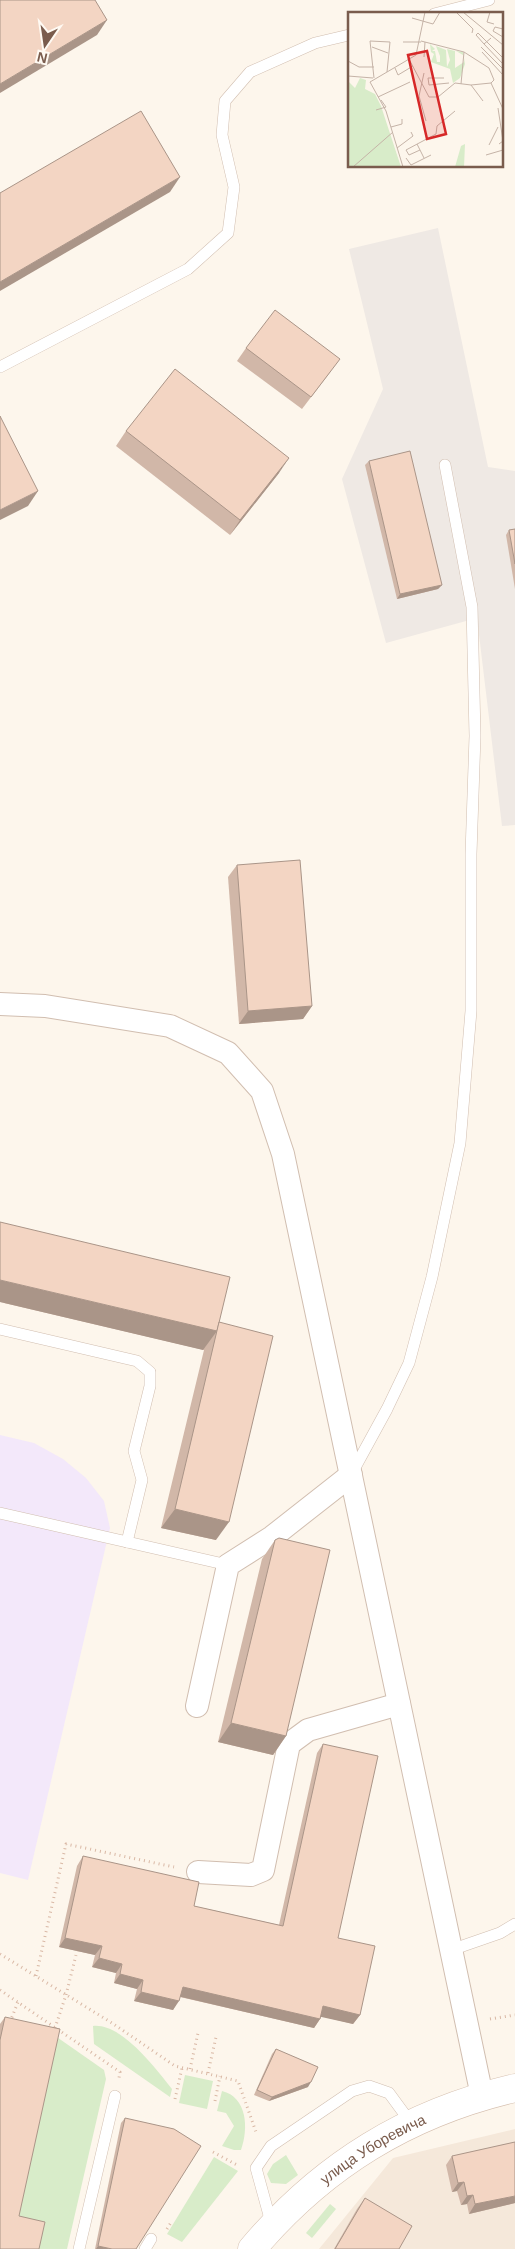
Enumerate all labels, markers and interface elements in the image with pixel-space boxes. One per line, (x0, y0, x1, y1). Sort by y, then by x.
inset map (348, 12, 502, 168)
north arrow (20, 20, 70, 70)
text: N (35, 49, 49, 67)
street label: улица Уборевича (316, 2110, 428, 2187)

